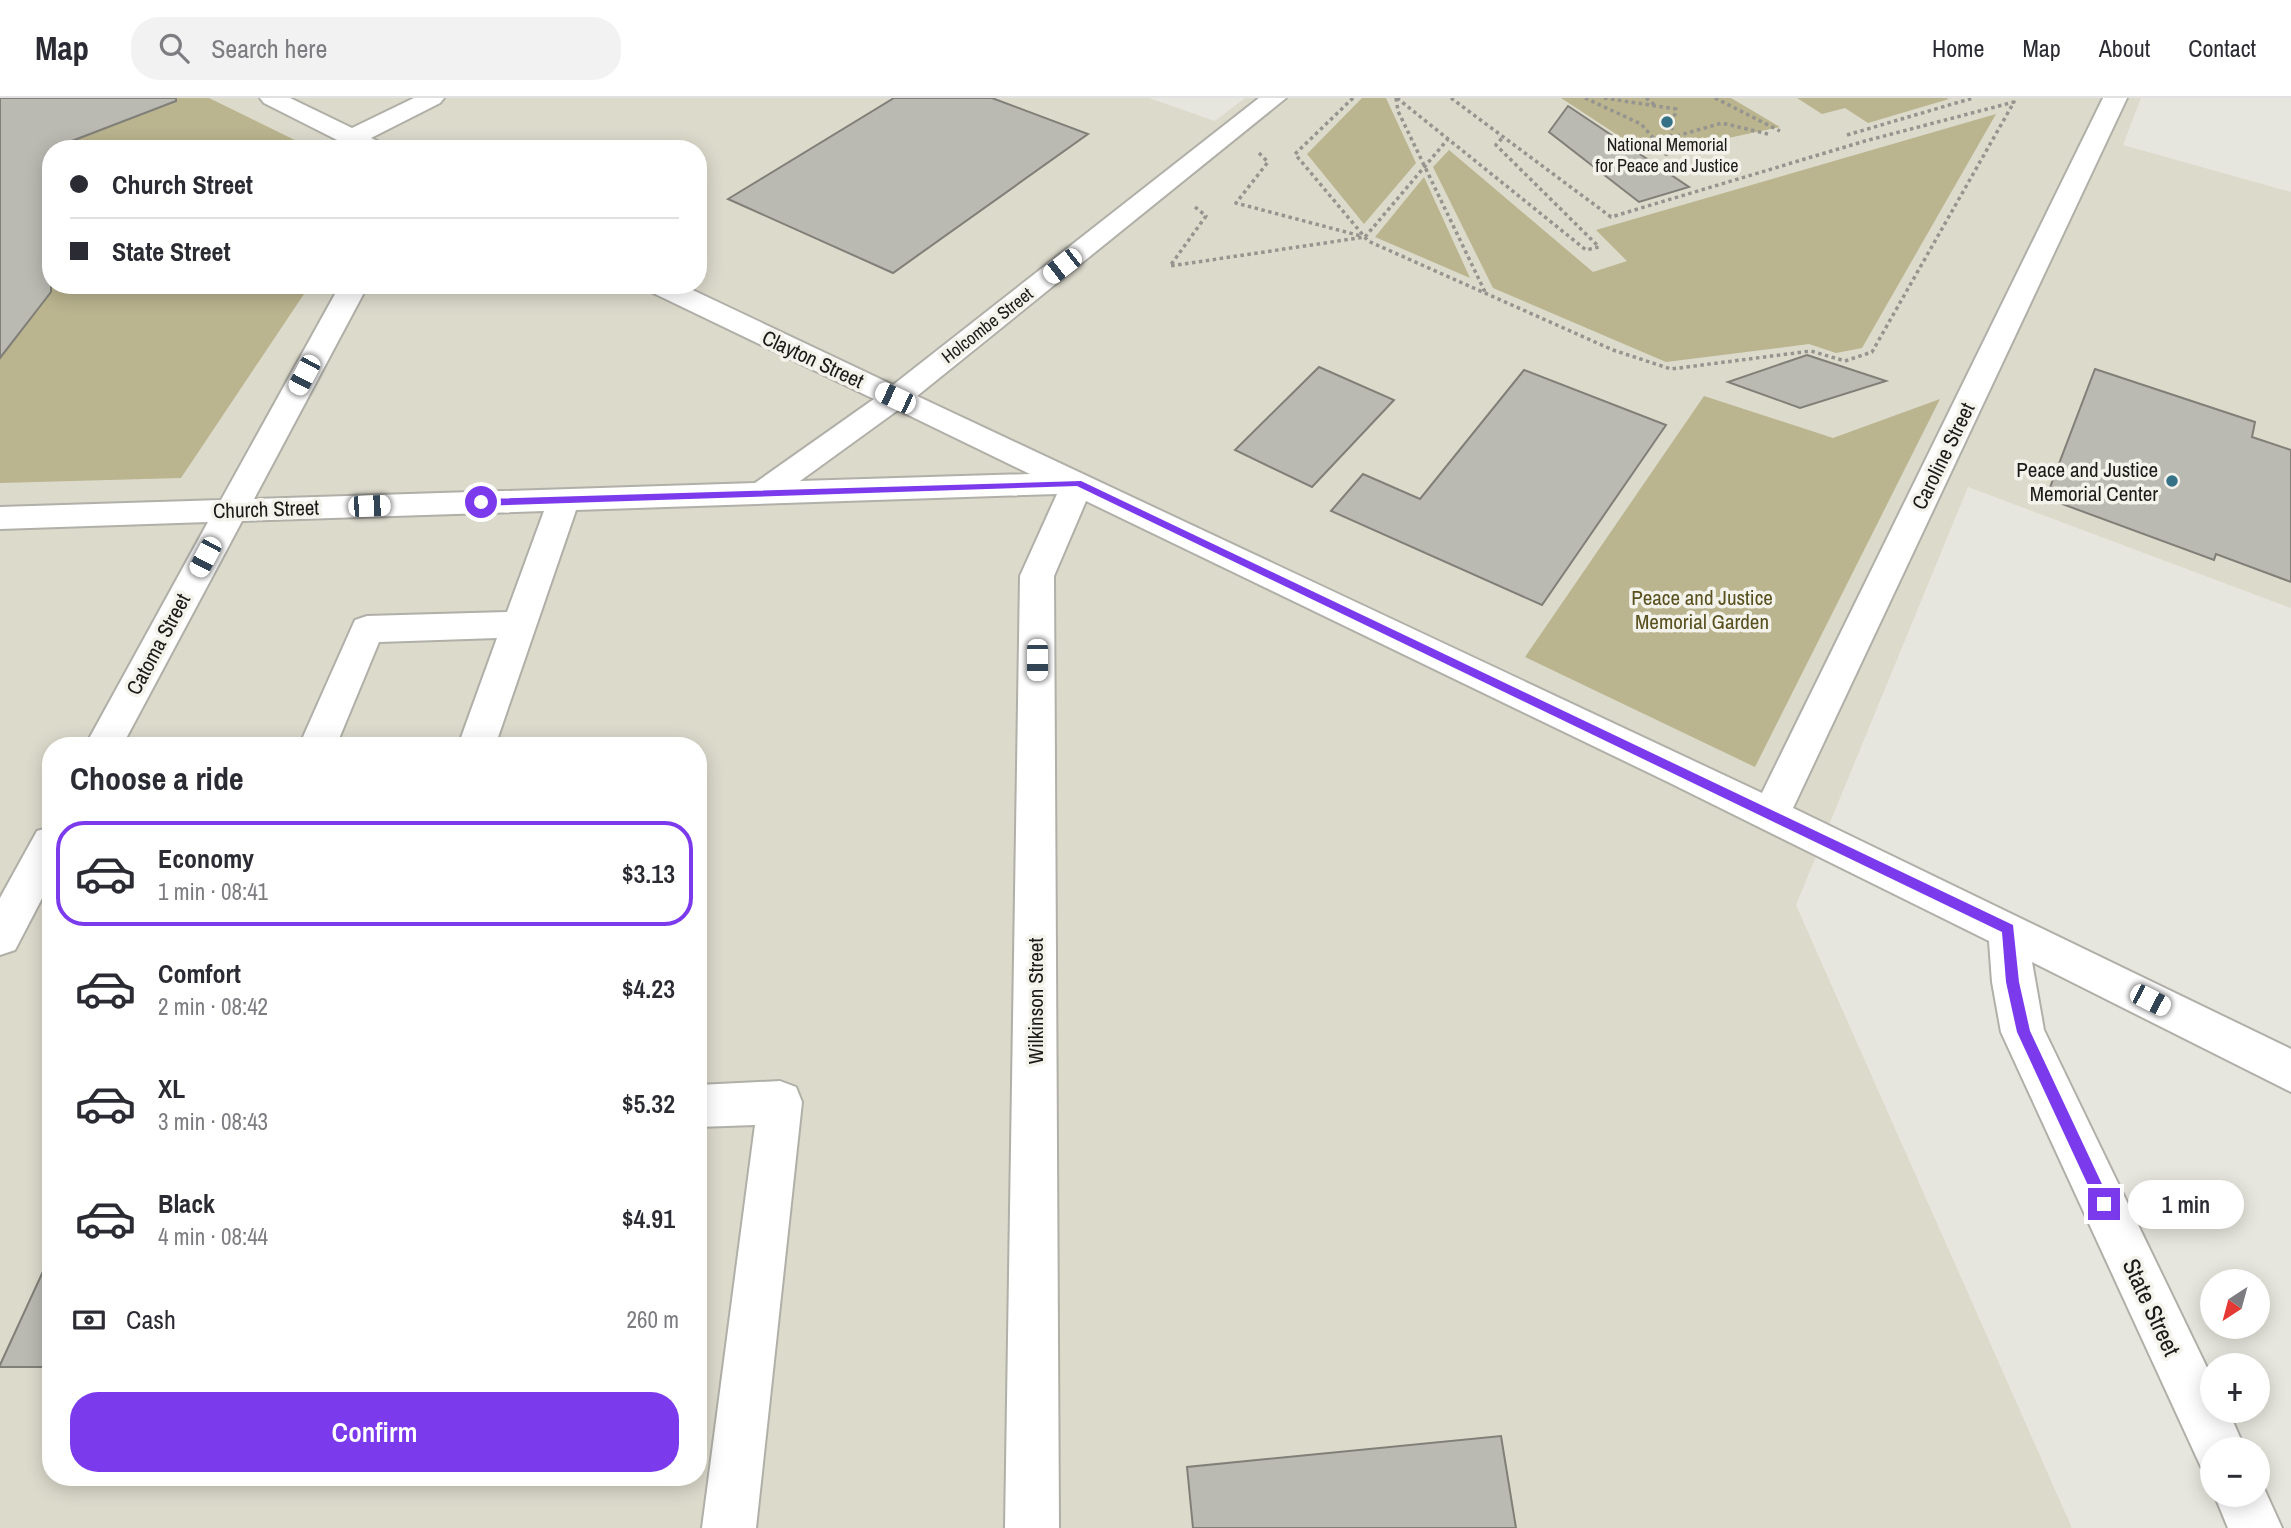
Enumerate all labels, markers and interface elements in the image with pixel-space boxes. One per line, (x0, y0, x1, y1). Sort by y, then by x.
search box (131, 17, 621, 80)
text: Map (35, 26, 89, 70)
icon: search (155, 29, 193, 67)
text: Search here (211, 31, 327, 66)
text: Home (1932, 32, 1984, 64)
text: Map (2022, 32, 2061, 64)
text: About (2099, 32, 2150, 64)
text: Contact (2188, 32, 2256, 64)
marker: National Memorial for Peace and Justice (1659, 114, 1675, 130)
place label: National Memorial for Peace and Justice (1596, 132, 1738, 178)
text: Church Street (112, 167, 253, 202)
text: State Street (112, 234, 230, 269)
car (1039, 245, 1086, 287)
street label: Holcombe Street (936, 281, 1038, 369)
street label: Clayton Street (757, 323, 869, 395)
car (285, 352, 324, 398)
car (872, 380, 919, 416)
street label: Caroline Street (1905, 397, 1982, 514)
place label: Peace and Justice Memorial Center (2016, 455, 2158, 508)
marker: Peace and Justice Memorial Center (2164, 473, 2180, 489)
route start (465, 486, 497, 518)
street label: Church Street (212, 493, 320, 525)
car (348, 495, 391, 517)
car (186, 534, 225, 580)
park label: Peace and Justice Memorial Garden (1631, 583, 1773, 636)
street label: Catoma Street (119, 588, 197, 700)
car (1027, 639, 1048, 681)
text: Choose a ride (70, 757, 244, 800)
text: Economy (158, 841, 254, 876)
icon: car (74, 842, 137, 905)
text: $3.13 (622, 856, 675, 891)
text: 1 min · 08:41 (158, 876, 268, 907)
street label: Wilkinson Street (1021, 938, 1050, 1064)
text: Comfort (158, 956, 241, 991)
icon: car (74, 957, 137, 1020)
text: $4.23 (622, 971, 675, 1006)
car (2127, 981, 2174, 1019)
text: 2 min · 08:42 (158, 991, 268, 1022)
text: XL (158, 1071, 185, 1106)
icon: car (74, 1072, 137, 1135)
text: $5.32 (622, 1086, 675, 1121)
text: 3 min · 08:43 (158, 1106, 268, 1137)
callout: 1 min (2128, 1180, 2244, 1228)
text: Black (158, 1186, 215, 1221)
icon: car (74, 1187, 137, 1250)
route end (2088, 1188, 2120, 1220)
text: 1 min (2162, 1189, 2210, 1220)
text: $4.91 (622, 1201, 675, 1236)
text: 4 min · 08:44 (158, 1221, 268, 1252)
street label: State Street (2116, 1253, 2189, 1361)
north arrow (2200, 1269, 2270, 1339)
map controls (2200, 1269, 2270, 1507)
icon: cash (70, 1301, 108, 1339)
text: Cash (126, 1302, 176, 1337)
text: 260 m (627, 1304, 679, 1335)
button: + (2200, 1353, 2270, 1423)
button: Confirm (70, 1392, 679, 1472)
button: − (2200, 1437, 2270, 1507)

